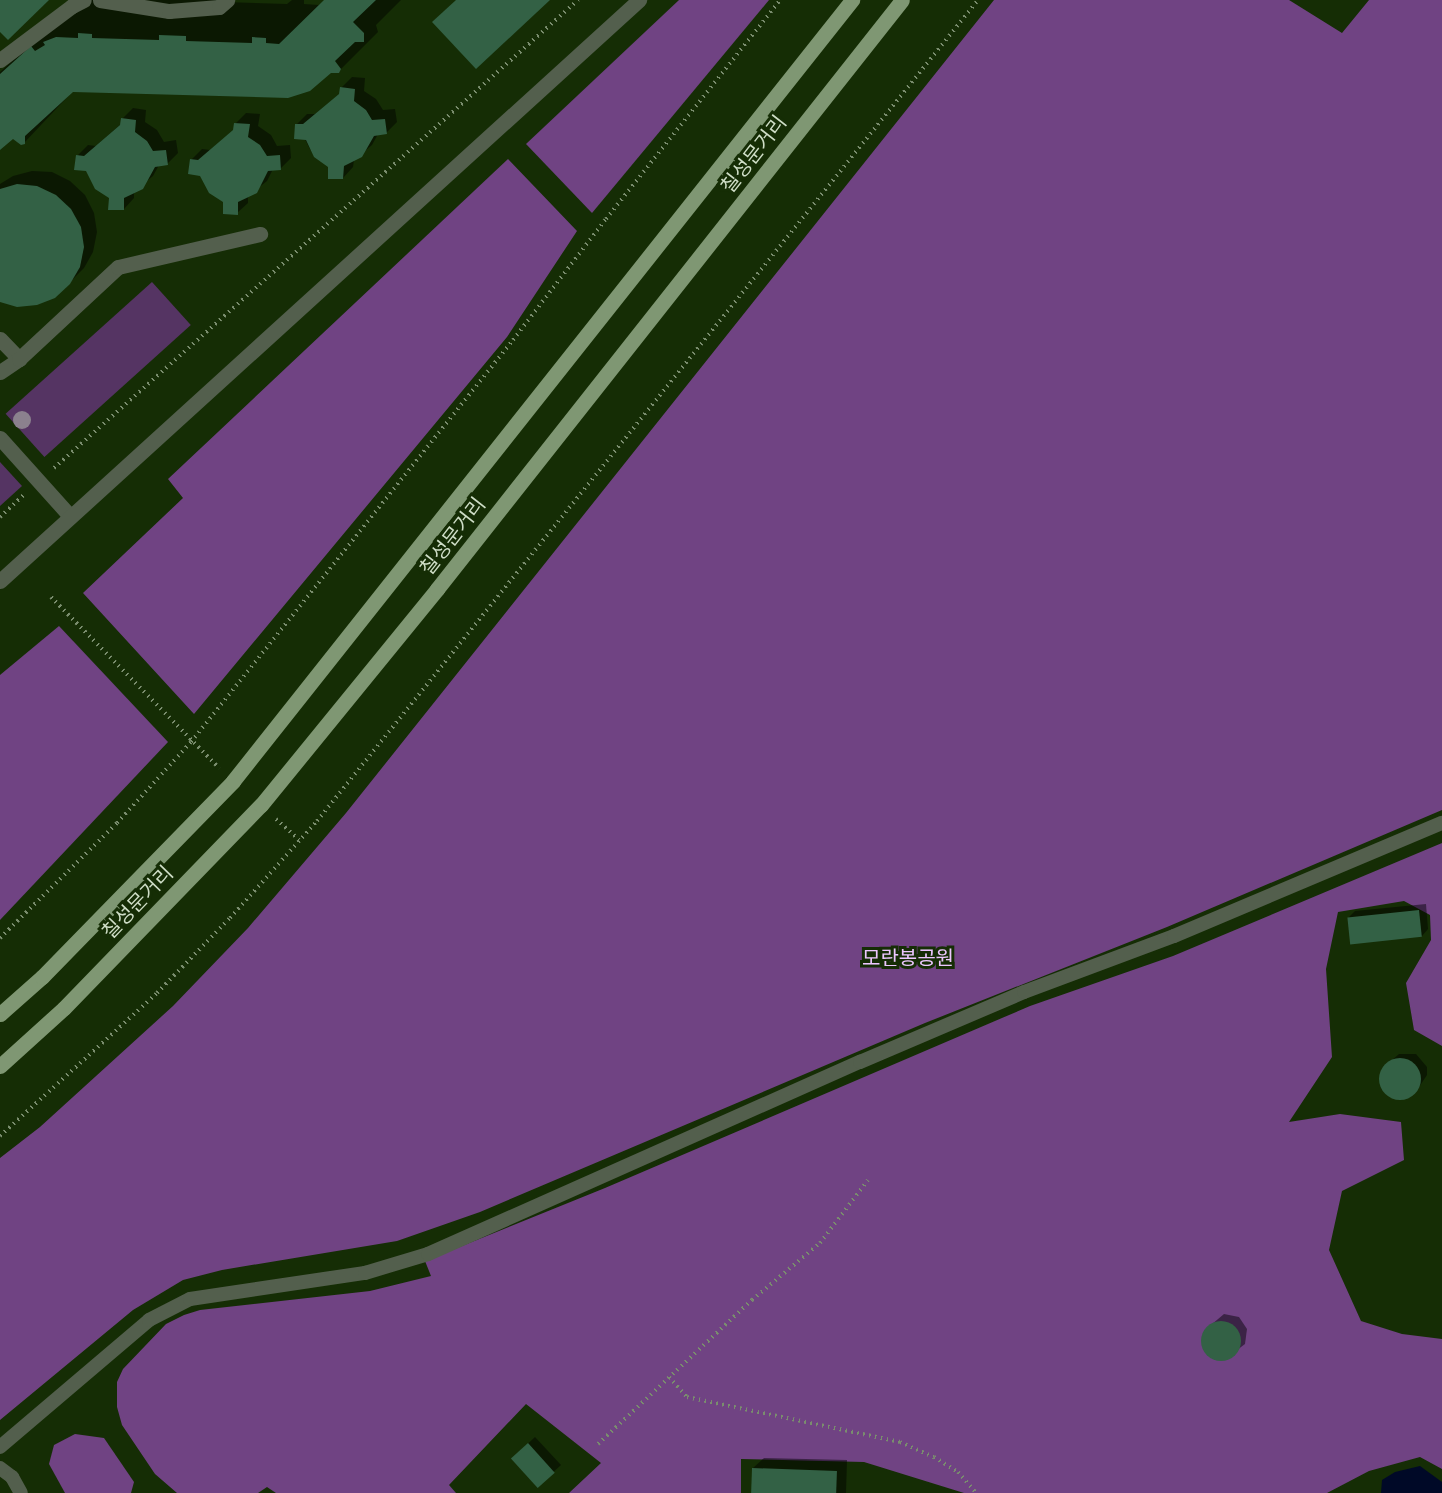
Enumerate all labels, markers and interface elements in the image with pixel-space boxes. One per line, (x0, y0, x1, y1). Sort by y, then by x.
street label: 칠성문거리 (715, 110, 791, 198)
street label: 칠성문거리 (414, 492, 490, 580)
street label: 칠성문거리 (96, 861, 178, 943)
park label: 모란봉공원 (862, 945, 954, 969)

